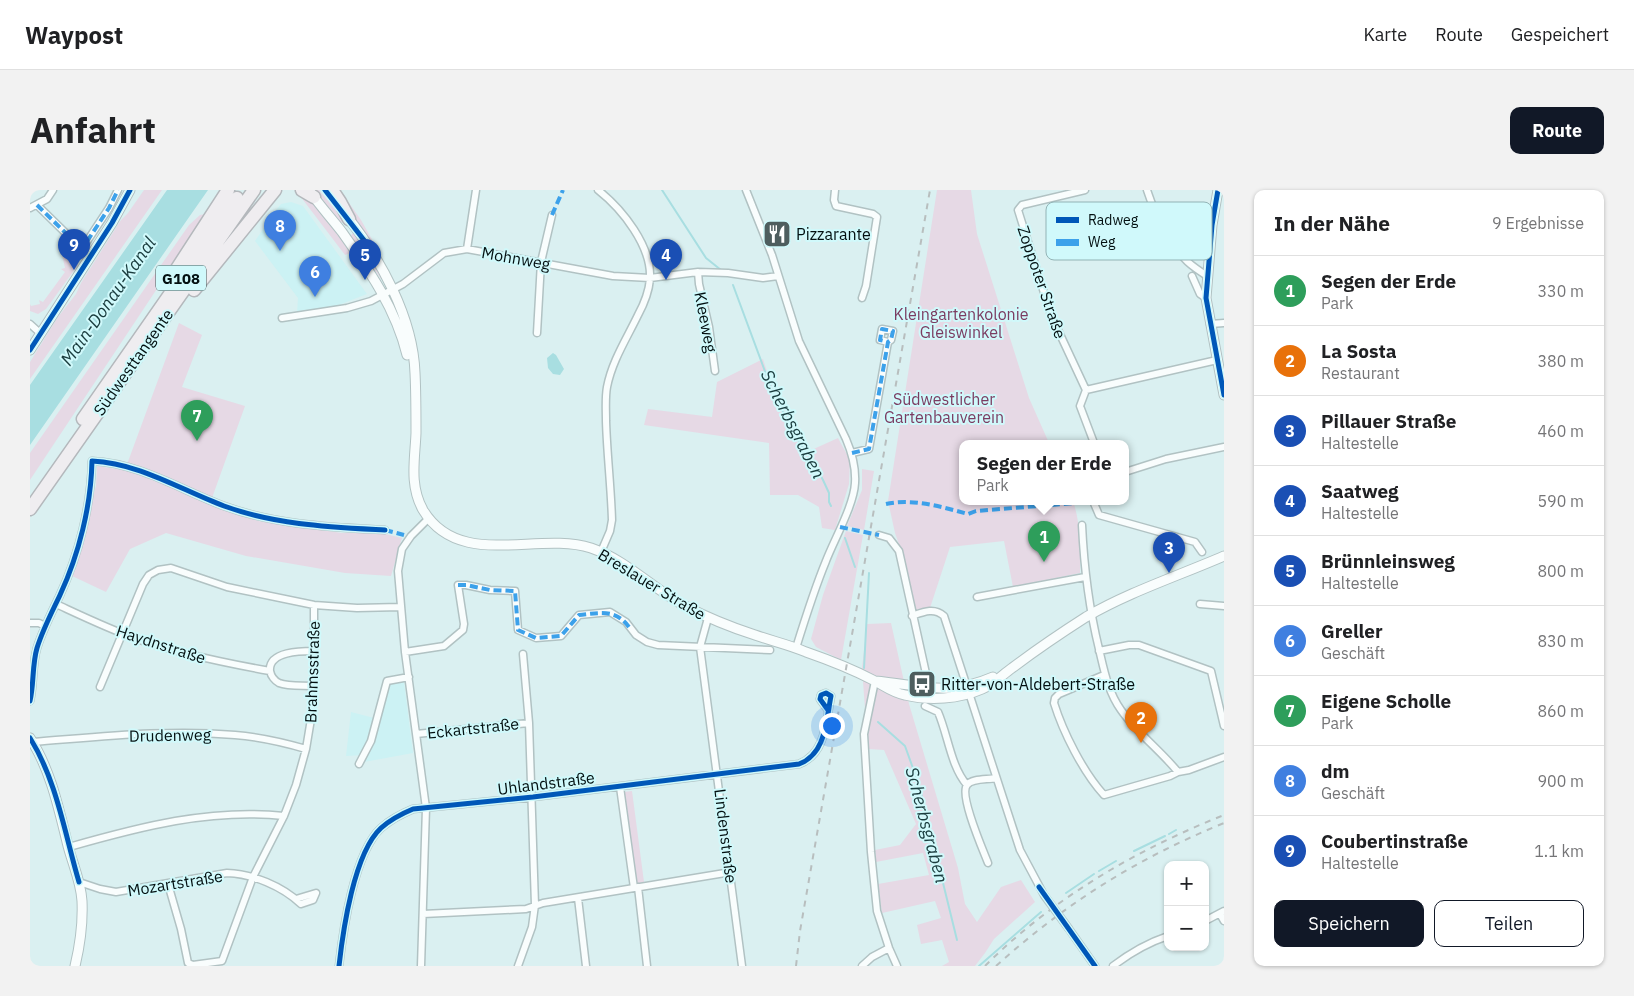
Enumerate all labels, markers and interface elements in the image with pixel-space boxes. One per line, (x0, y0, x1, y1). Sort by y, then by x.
text: Waypost (25, 19, 123, 51)
text: Karte (1364, 23, 1407, 46)
text: Route (1435, 23, 1483, 46)
text: Gespeichert (1511, 23, 1609, 46)
text: Anfahrt (30, 107, 156, 153)
button: Route (1510, 107, 1604, 154)
legend (1046, 202, 1212, 260)
text: In der Nähe (1274, 209, 1390, 237)
pin: 8 (264, 210, 296, 251)
text: Radweg (1088, 211, 1139, 229)
text: 9 Ergebnisse (1492, 213, 1584, 233)
restaurant icon: Pizzarante (762, 219, 792, 249)
street label: Zoppoter Straße (1013, 223, 1071, 341)
place label: Pizzarante (796, 224, 871, 244)
pin: 9 (58, 229, 90, 270)
water label: Main-Donau-Kanal (55, 232, 161, 370)
text: Weg (1088, 233, 1116, 251)
pin: 5 (349, 239, 381, 280)
pin: 4 (650, 239, 682, 280)
street label: Mohnweg (480, 242, 552, 274)
pin: 6 (299, 256, 331, 297)
road number: G108 (156, 266, 206, 290)
text: Segen der Erde (1321, 269, 1456, 293)
text: 1 (1285, 281, 1295, 301)
text: 330 m (1537, 281, 1584, 301)
street label: Kleeweg (690, 290, 722, 355)
text: Park (1321, 293, 1353, 313)
park label: Kleingartenkolonie Gleiswinkel (894, 304, 1029, 342)
street label: Südwesttangente (89, 305, 177, 419)
text: La Sosta (1321, 339, 1397, 363)
text: 2 (1285, 351, 1295, 371)
text: 380 m (1537, 351, 1584, 371)
text: Restaurant (1321, 363, 1400, 383)
water label: Scherbsgraben (756, 366, 830, 482)
park label: Südwestlicher Gartenbauverein (884, 389, 1004, 427)
pin: 7 (181, 400, 213, 441)
text: Pillauer Straße (1321, 409, 1456, 433)
text: 3 (1285, 421, 1295, 441)
text: 460 m (1537, 421, 1584, 441)
text: Haltestelle (1321, 433, 1399, 453)
popup (959, 440, 1129, 505)
text: Segen der Erde (976, 451, 1112, 475)
text: Park (976, 475, 1009, 495)
text: Saatweg (1321, 479, 1399, 503)
text: 4 (1285, 491, 1295, 511)
text: 590 m (1537, 491, 1584, 511)
text: Haltestelle (1321, 503, 1399, 523)
pin: 1 (1028, 521, 1060, 562)
pin: 3 (1153, 532, 1185, 573)
street label: Breslauer Straße (595, 544, 709, 624)
text: Brünnleinsweg (1321, 549, 1455, 573)
text: 5 (1285, 561, 1295, 581)
text: 800 m (1537, 561, 1584, 581)
text: Haltestelle (1321, 573, 1399, 593)
text: Greller (1321, 619, 1383, 643)
street label: Haydnstraße (114, 620, 208, 668)
street label: Brahmsstraße (300, 620, 324, 723)
text: 6 (1285, 631, 1295, 651)
text: 830 m (1537, 631, 1584, 651)
text: Geschäft (1321, 643, 1385, 663)
bus stop icon: Ritter-von-Aldebert-Straße (907, 669, 937, 699)
place label: Ritter-von-Aldebert-Straße (941, 674, 1135, 694)
text: Eigene Scholle (1321, 689, 1451, 713)
text: 7 (1285, 701, 1295, 721)
text: 860 m (1537, 701, 1584, 721)
pin: 2 (1125, 702, 1157, 743)
street label: Eckartstraße (426, 713, 520, 743)
your location (819, 713, 845, 739)
text: Park (1321, 713, 1353, 733)
street label: Drudenweg (129, 724, 212, 746)
text: dm (1321, 759, 1350, 783)
water label: Scherbsgraben (900, 764, 954, 886)
street label: Uhlandstraße (496, 767, 596, 799)
text: 8 (1285, 771, 1295, 791)
text: 900 m (1537, 771, 1584, 791)
text: Geschäft (1321, 783, 1385, 803)
street label: Lindenstraße (710, 788, 742, 885)
text: Coubertinstraße (1321, 829, 1468, 853)
text: 9 (1285, 841, 1295, 861)
text: 1.1 km (1534, 841, 1584, 861)
text: Haltestelle (1321, 853, 1399, 873)
map controls (1164, 861, 1209, 951)
button: + (1164, 861, 1209, 906)
street label: Mozartstraße (126, 866, 224, 900)
button: Speichern (1274, 900, 1424, 947)
button: Teilen (1434, 900, 1584, 947)
button: − (1164, 906, 1209, 951)

